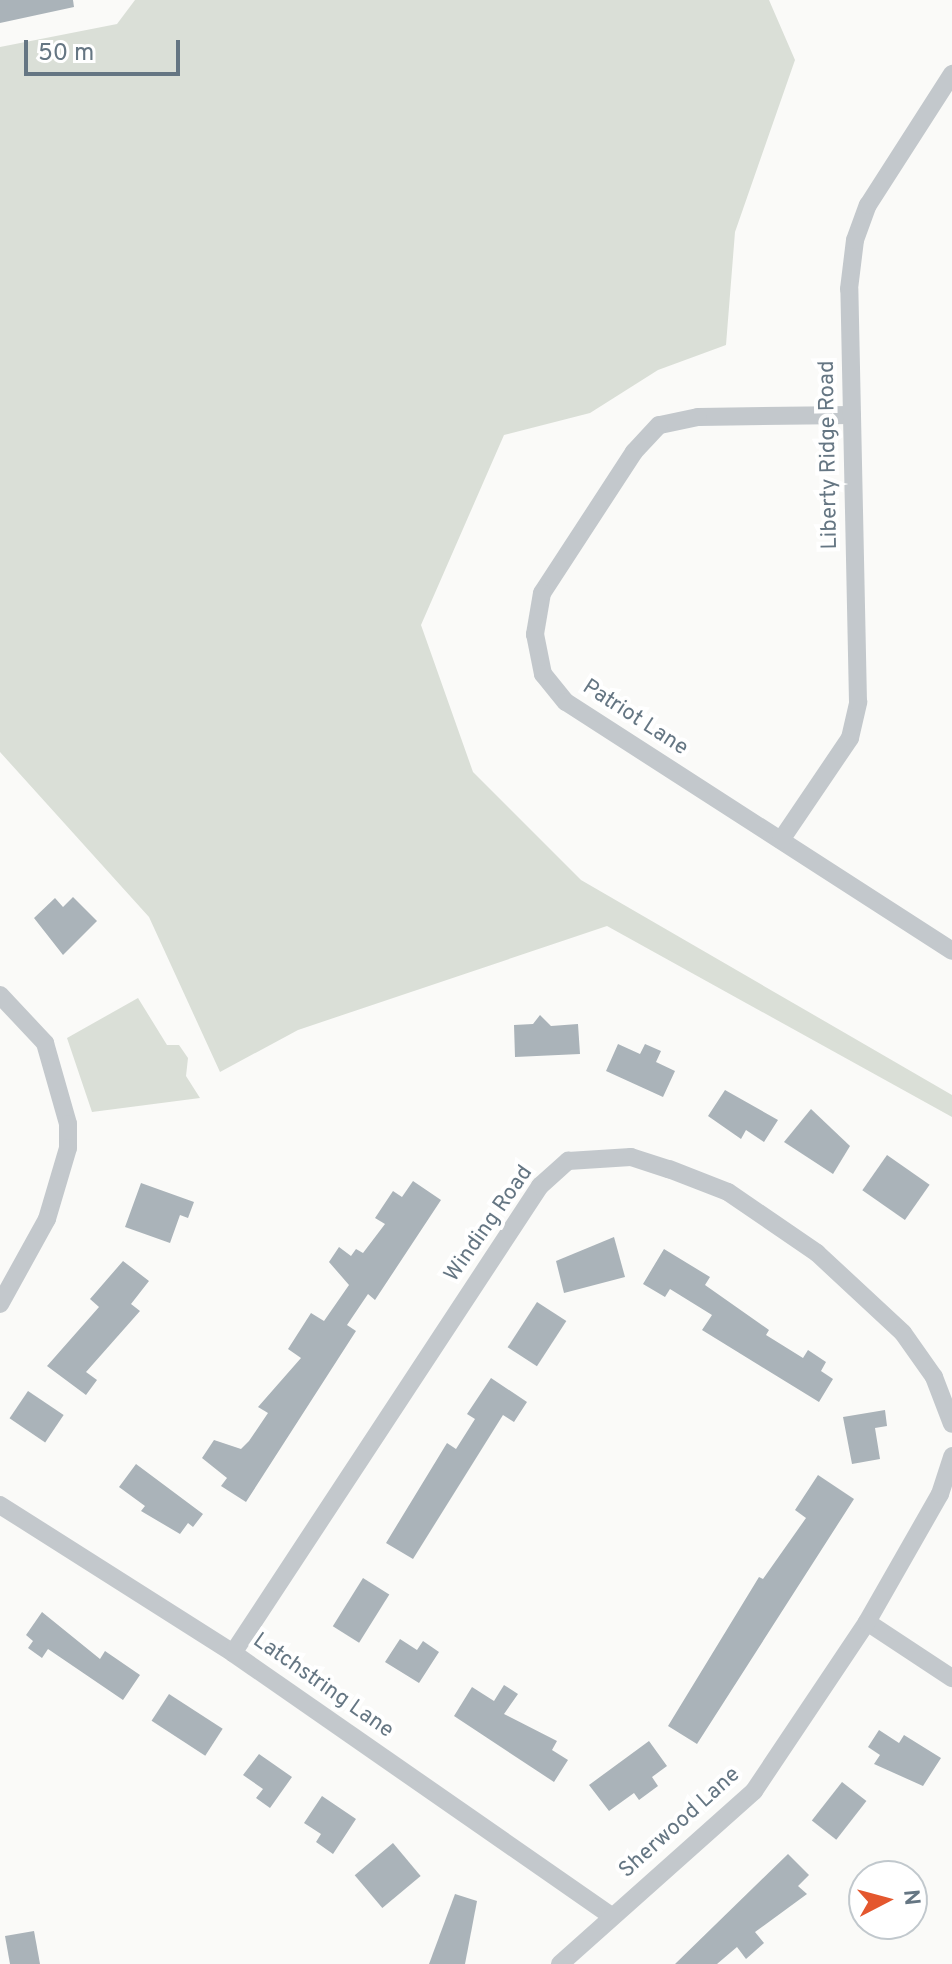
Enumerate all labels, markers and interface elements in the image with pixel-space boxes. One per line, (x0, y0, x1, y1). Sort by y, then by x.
scale bar (28, 24, 184, 74)
text: 50 m (38, 39, 94, 69)
street label: Liberty Ridge Road (814, 360, 844, 550)
street label: Patriot Lane (577, 674, 693, 762)
street label: Winding Road (439, 1161, 539, 1287)
street label: Latchstring Lane (248, 1628, 398, 1744)
street label: Sherwood Lane (614, 1762, 746, 1884)
north arrow (848, 1860, 928, 1940)
text: N (896, 1888, 925, 1907)

